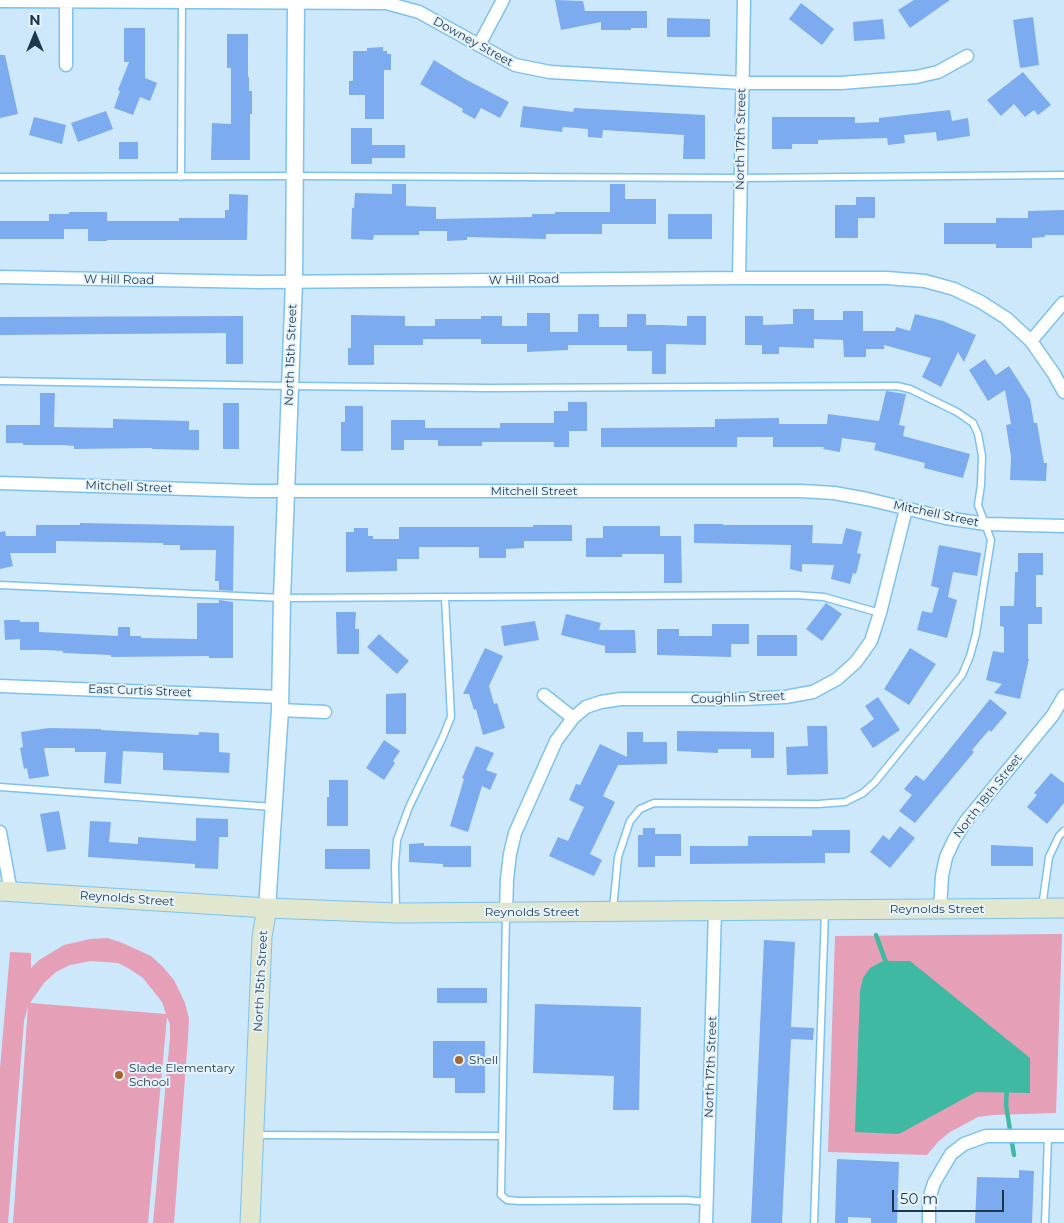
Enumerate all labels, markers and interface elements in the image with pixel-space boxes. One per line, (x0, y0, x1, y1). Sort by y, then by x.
north arrow (10, 10, 60, 60)
text: N (29, 11, 41, 29)
street label: Downey Street (431, 14, 515, 70)
street label: North 17th Street (733, 88, 749, 190)
street label: W Hill Road (84, 272, 154, 288)
street label: W Hill Road (489, 272, 559, 288)
street label: North 15th Street (282, 304, 300, 406)
street label: Mitchell Street (85, 478, 173, 496)
street label: Mitchell Street (490, 484, 578, 498)
street label: Mitchell Street (892, 498, 980, 530)
street label: East Curtis Street (88, 682, 192, 700)
street label: Coughlin Street (691, 689, 785, 707)
street label: North 18th Street (951, 751, 1025, 841)
street label: Reynolds Street (79, 889, 175, 909)
street label: Reynolds Street (890, 902, 984, 916)
street label: Reynolds Street (485, 905, 579, 919)
street label: North 15th Street (251, 930, 271, 1032)
street label: North 17th Street (702, 1016, 720, 1118)
place label: Shell (469, 1053, 498, 1067)
marker: Shell (453, 1054, 465, 1066)
place label: Slade Elementary School (129, 1061, 235, 1089)
marker: Slade Elementary School (113, 1069, 125, 1081)
scale bar (894, 1180, 1006, 1212)
text: 50 m (900, 1189, 938, 1208)

